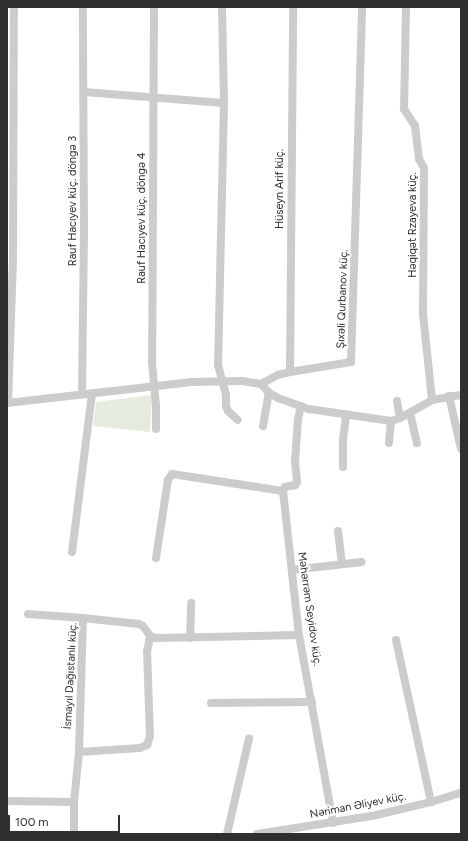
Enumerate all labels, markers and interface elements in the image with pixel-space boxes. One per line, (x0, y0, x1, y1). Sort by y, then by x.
street label: Rauf Hacıyev küç. döngə 3 (66, 136, 80, 266)
street label: Hüseyn Arif küç. (273, 149, 287, 229)
street label: Rauf Hacıyev küç. döngə 4 (135, 152, 149, 284)
street label: Həqiqət Rzayeva küç. (406, 172, 420, 278)
street label: Şıxəli Qurbanov küç. (335, 249, 351, 349)
street label: Məhərrəm Seyidov küç. (294, 551, 324, 667)
street label: İsmayıl Dağıstanlı küç. (62, 622, 80, 730)
street label: Nəriman Əliyev küç. (309, 790, 407, 822)
scale bar (10, 807, 122, 833)
text: 100 m (15, 815, 49, 829)

